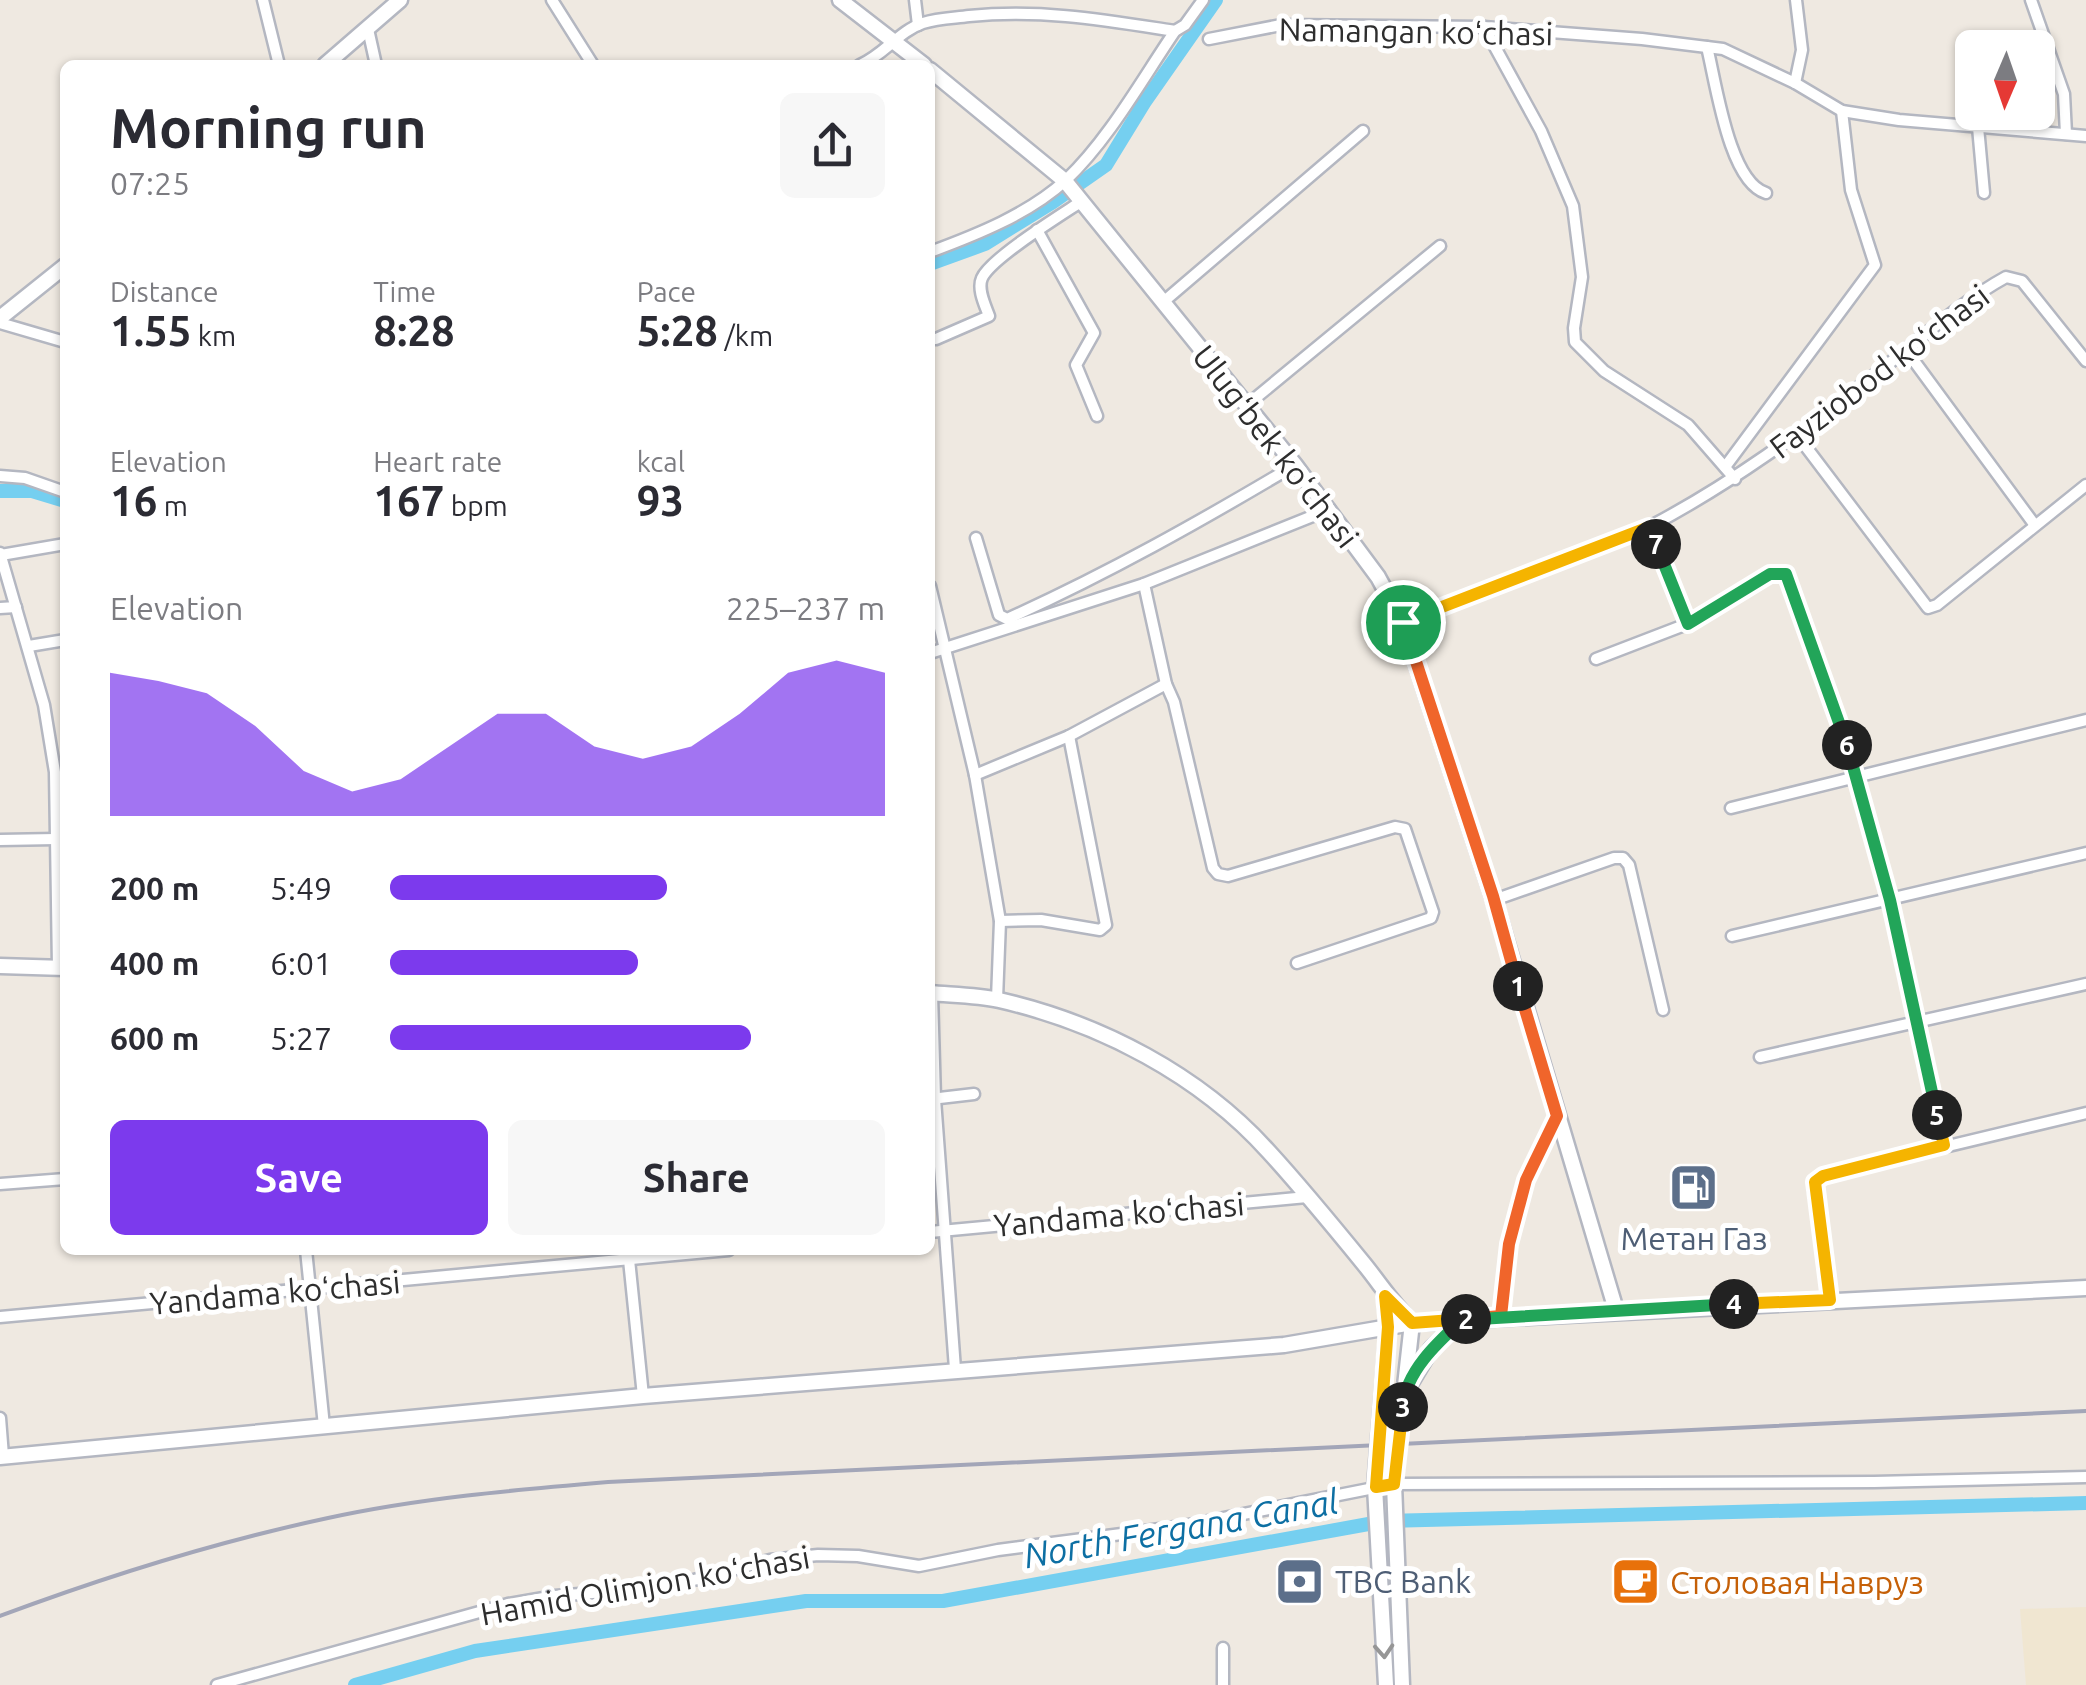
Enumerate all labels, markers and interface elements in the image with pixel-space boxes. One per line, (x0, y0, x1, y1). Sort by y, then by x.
street label: Namangan koʻchasi (1278, 11, 1554, 51)
north arrow (1955, 30, 2055, 130)
map controls (1955, 30, 2055, 130)
button: share (780, 93, 885, 198)
text: Morning run (110, 97, 427, 158)
text: 07:25 (110, 165, 190, 201)
text: Distance (110, 276, 218, 307)
text: Time (373, 276, 436, 307)
text: Pace (637, 276, 696, 307)
street label: Fayziobod koʻchasi (1762, 277, 1996, 465)
text: 1.55 (110, 307, 191, 354)
text: 8:28 (373, 307, 455, 354)
text: 5:28 (637, 307, 718, 354)
text: km (191, 320, 236, 351)
text: /km (718, 320, 773, 351)
street label: Ulugʻbek koʻchasi (1186, 338, 1366, 554)
text: Elevation (110, 446, 227, 477)
text: Heart rate (373, 446, 502, 477)
text: kcal (637, 446, 685, 477)
text: 16 (110, 477, 157, 524)
text: 167 (373, 477, 444, 524)
text: 93 (637, 477, 684, 524)
text: m (157, 490, 188, 521)
text: bpm (444, 490, 508, 521)
pin: 7 (1631, 519, 1681, 569)
text: 7 (1648, 528, 1664, 559)
pin (1361, 580, 1446, 665)
text: Elevation (110, 590, 243, 626)
text: 225–237 m (726, 590, 885, 626)
icon: arrive (1376, 595, 1431, 650)
pin: 6 (1822, 720, 1872, 770)
text: 6 (1839, 729, 1855, 760)
text: 200 m (110, 870, 199, 906)
text: 5:49 (270, 870, 332, 906)
text: 400 m (110, 945, 199, 981)
text: 6:01 (270, 945, 332, 981)
pin: 1 (1493, 961, 1543, 1011)
text: 1 (1510, 970, 1526, 1001)
text: 600 m (110, 1020, 199, 1056)
text: 5:27 (270, 1020, 332, 1056)
pin: 5 (1912, 1090, 1962, 1140)
text: 5 (1929, 1099, 1945, 1130)
button: Save (110, 1120, 488, 1235)
button: Share (508, 1120, 885, 1235)
fuel station icon: Метан Газ (1668, 1162, 1720, 1214)
street label: Yandama koʻchasi (992, 1185, 1246, 1243)
place label: Метан Газ (1620, 1220, 1768, 1256)
street label: Yandama koʻchasi (148, 1263, 402, 1321)
pin: 4 (1709, 1279, 1759, 1329)
text: 4 (1726, 1288, 1742, 1319)
pin: 2 (1441, 1294, 1491, 1344)
text: 2 (1458, 1303, 1474, 1334)
pin: 3 (1378, 1382, 1428, 1432)
text: 3 (1395, 1391, 1411, 1422)
water label: North Fergana Canal (1021, 1481, 1342, 1575)
street label: Hamid Olimjon koʻchasi (478, 1538, 812, 1632)
bank icon: TBC Bank (1274, 1555, 1326, 1607)
cafe icon: Столовая Навруз (1609, 1556, 1661, 1608)
place label: TBC Bank (1335, 1563, 1471, 1599)
place label: Столовая Навруз (1670, 1564, 1924, 1600)
one-way arrow (1373, 1643, 1394, 1659)

